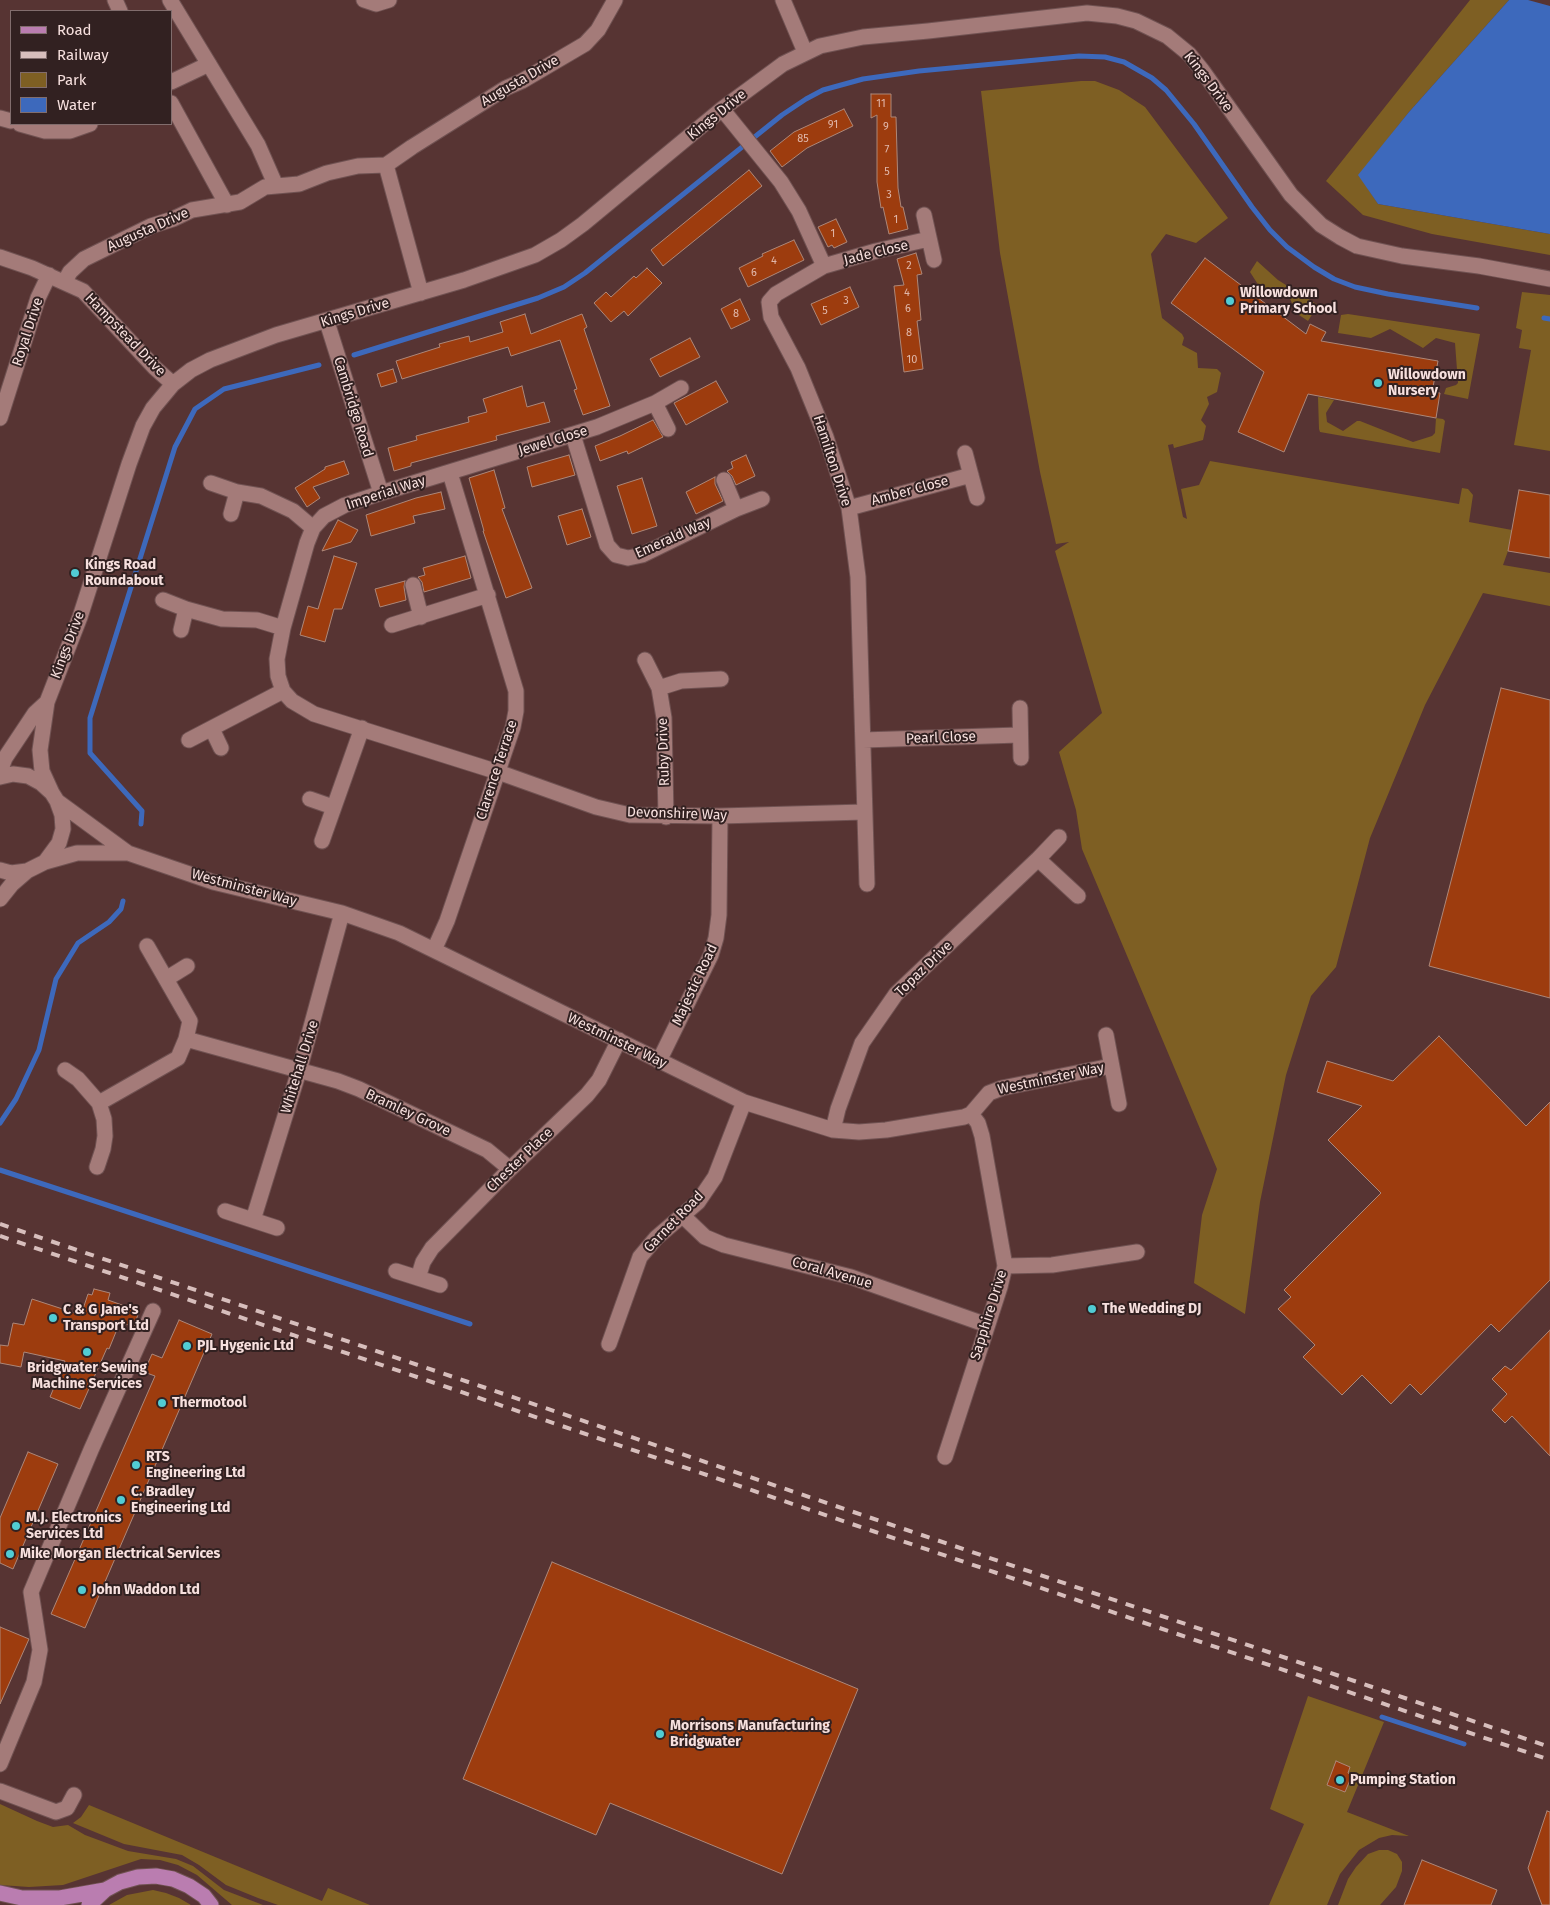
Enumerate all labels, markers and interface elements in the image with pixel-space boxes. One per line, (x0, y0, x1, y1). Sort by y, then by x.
legend (10, 10, 172, 125)
text: Road (57, 21, 92, 39)
text: Railway (57, 46, 109, 64)
street label: Kings Drive (1180, 49, 1236, 115)
street label: Augusta Drive (478, 52, 562, 110)
text: Park (57, 71, 87, 89)
street label: Kings Drive (684, 86, 750, 144)
text: Water (57, 96, 96, 114)
house number: 11 (876, 97, 886, 111)
house number: 91 (828, 118, 838, 132)
house number: 9 (883, 120, 889, 134)
house number: 85 (797, 132, 809, 146)
house number: 7 (885, 143, 889, 157)
house number: 5 (884, 165, 890, 179)
house number: 3 (886, 188, 892, 202)
street label: Augusta Drive (105, 205, 191, 255)
house number: 1 (894, 213, 898, 227)
house number: 1 (831, 227, 835, 241)
street label: Jade Close (842, 237, 910, 269)
house number: 4 (771, 254, 777, 268)
house number: 2 (906, 259, 912, 273)
house number: 6 (751, 266, 757, 280)
place label: Willowdown Primary School (1240, 285, 1337, 318)
house number: 4 (904, 286, 910, 300)
street label: Hampstead Drive (81, 290, 169, 380)
house number: 3 (843, 294, 849, 308)
street label: Kings Drive (319, 295, 391, 331)
marker: Willowdown Primary School (1224, 295, 1236, 307)
street label: Royal Drive (9, 296, 47, 368)
house number: 6 (905, 302, 911, 316)
house number: 5 (822, 304, 828, 318)
house number: 8 (733, 307, 739, 321)
house number: 8 (906, 326, 912, 340)
house number: 10 (907, 353, 917, 367)
street label: Cambridge Road (330, 355, 376, 459)
place label: Willowdown Nursery (1388, 367, 1466, 400)
marker: Willowdown Nursery (1372, 377, 1384, 389)
street label: Hamilton Drive (809, 413, 855, 509)
street label: Jewel Close (516, 423, 590, 459)
street label: Imperial Way (344, 472, 428, 514)
street label: Amber Close (870, 473, 950, 509)
street label: Emerald Way (633, 514, 713, 562)
place label: Kings Road Roundabout (85, 557, 164, 590)
marker: Kings Road Roundabout (69, 567, 81, 579)
street label: Kings Drive (47, 609, 89, 681)
street label: Clarence Terrace (473, 718, 521, 822)
street label: Ruby Drive (654, 718, 674, 786)
street label: Pearl Close (906, 728, 976, 748)
street label: Devonshire Way (627, 804, 727, 824)
street label: Westminster Way (189, 866, 299, 910)
street label: Topaz Drive (892, 938, 956, 1000)
street label: Majestic Road (669, 942, 721, 1028)
street label: Westminster Way (565, 1010, 669, 1072)
street label: Whitehall Drive (278, 1018, 322, 1116)
street label: Westminster Way (996, 1060, 1106, 1098)
street label: Bramley Grove (363, 1086, 453, 1140)
street label: Chester Place (483, 1124, 557, 1196)
street label: Garnet Road (641, 1188, 707, 1256)
street label: Coral Avenue (790, 1254, 874, 1292)
street label: Sapphire Drive (967, 1268, 1011, 1362)
place label: The Wedding DJ (1102, 1301, 1201, 1317)
place label: C & G Jane's Transport Ltd (63, 1302, 149, 1334)
marker: The Wedding DJ (1086, 1303, 1098, 1315)
marker: C & G Jane's Transport Ltd (47, 1312, 59, 1324)
place label: PJL Hygenic Ltd (197, 1338, 294, 1354)
marker: PJL Hygenic Ltd (181, 1340, 193, 1352)
marker: Bridgwater Sewing Machine Services (81, 1346, 93, 1358)
place label: Bridgwater Sewing Machine Services (27, 1360, 147, 1392)
place label: Thermotool (172, 1395, 247, 1411)
marker: Thermotool (156, 1397, 168, 1409)
place label: RTS Engineering Ltd (146, 1449, 246, 1481)
marker: RTS Engineering Ltd (130, 1459, 142, 1471)
place label: C. Bradley Engineering Ltd (131, 1484, 231, 1516)
marker: C. Bradley Engineering Ltd (115, 1494, 127, 1506)
place label: M.J. Electronics Services Ltd (26, 1510, 122, 1542)
marker: M.J. Electronics Services Ltd (10, 1520, 22, 1532)
place label: Mike Morgan Electrical Services (20, 1546, 220, 1562)
marker: Mike Morgan Electrical Services (4, 1548, 16, 1560)
place label: John Waddon Ltd (92, 1582, 200, 1598)
marker: John Waddon Ltd (76, 1584, 88, 1596)
place label: Morrisons Manufacturing Bridgwater (670, 1718, 830, 1750)
marker: Morrisons Manufacturing Bridgwater (654, 1728, 666, 1740)
place label: Pumping Station (1350, 1772, 1456, 1788)
marker: Pumping Station (1334, 1774, 1346, 1786)

